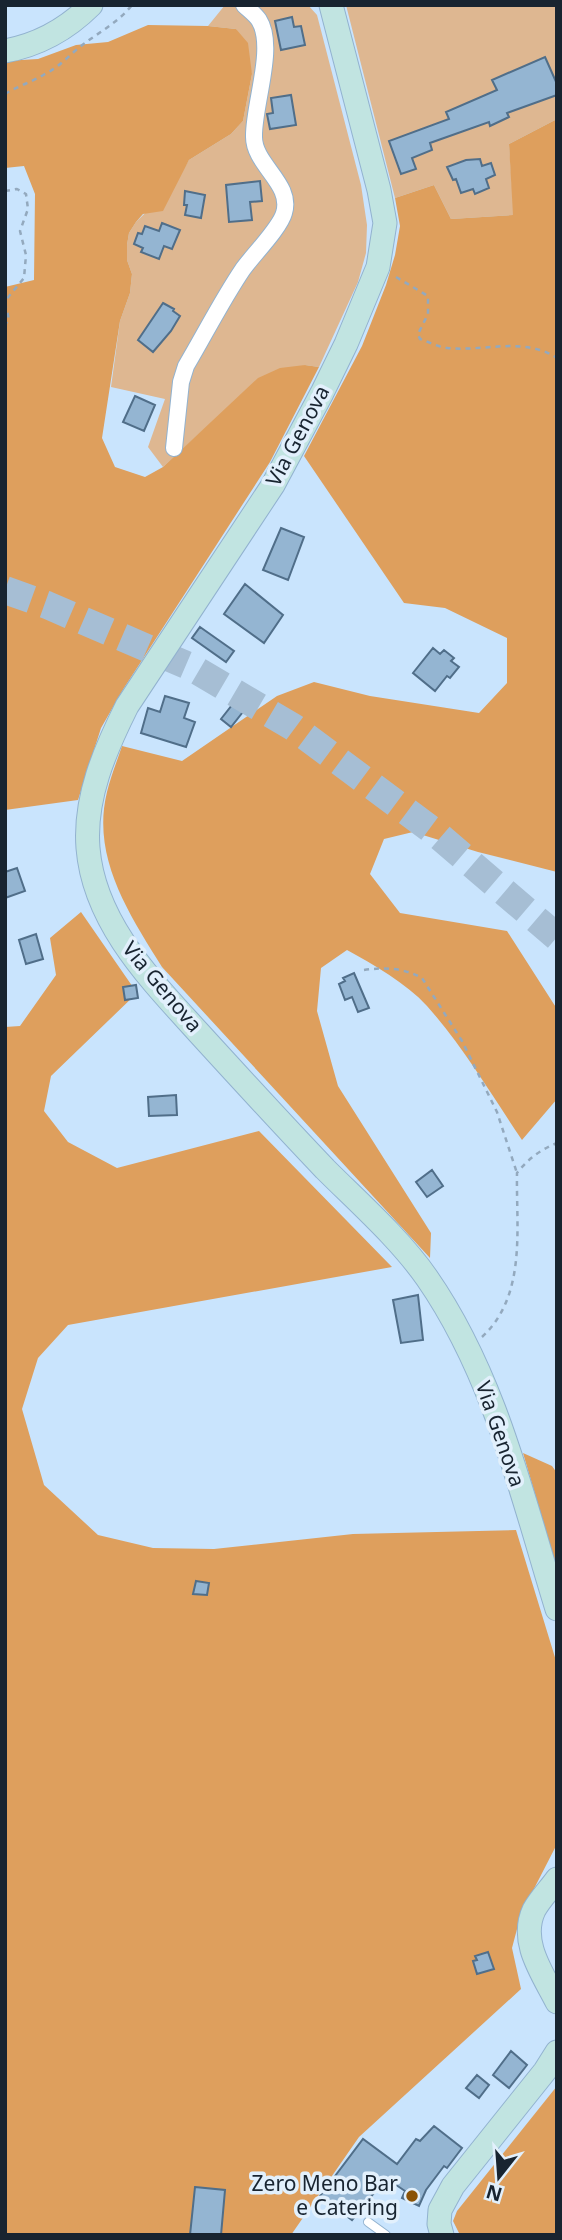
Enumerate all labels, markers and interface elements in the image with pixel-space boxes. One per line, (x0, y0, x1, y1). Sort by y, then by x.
street label: Via Genova (259, 380, 335, 491)
street label: Via Genova (117, 935, 209, 1038)
street label: Via Genova (470, 1377, 532, 1490)
north arrow (464, 2142, 534, 2212)
place label: Zero Meno Bar e Catering (252, 2169, 398, 2221)
text: N (483, 2179, 505, 2208)
marker: Zero Meno Bar e Catering (404, 2188, 420, 2204)

